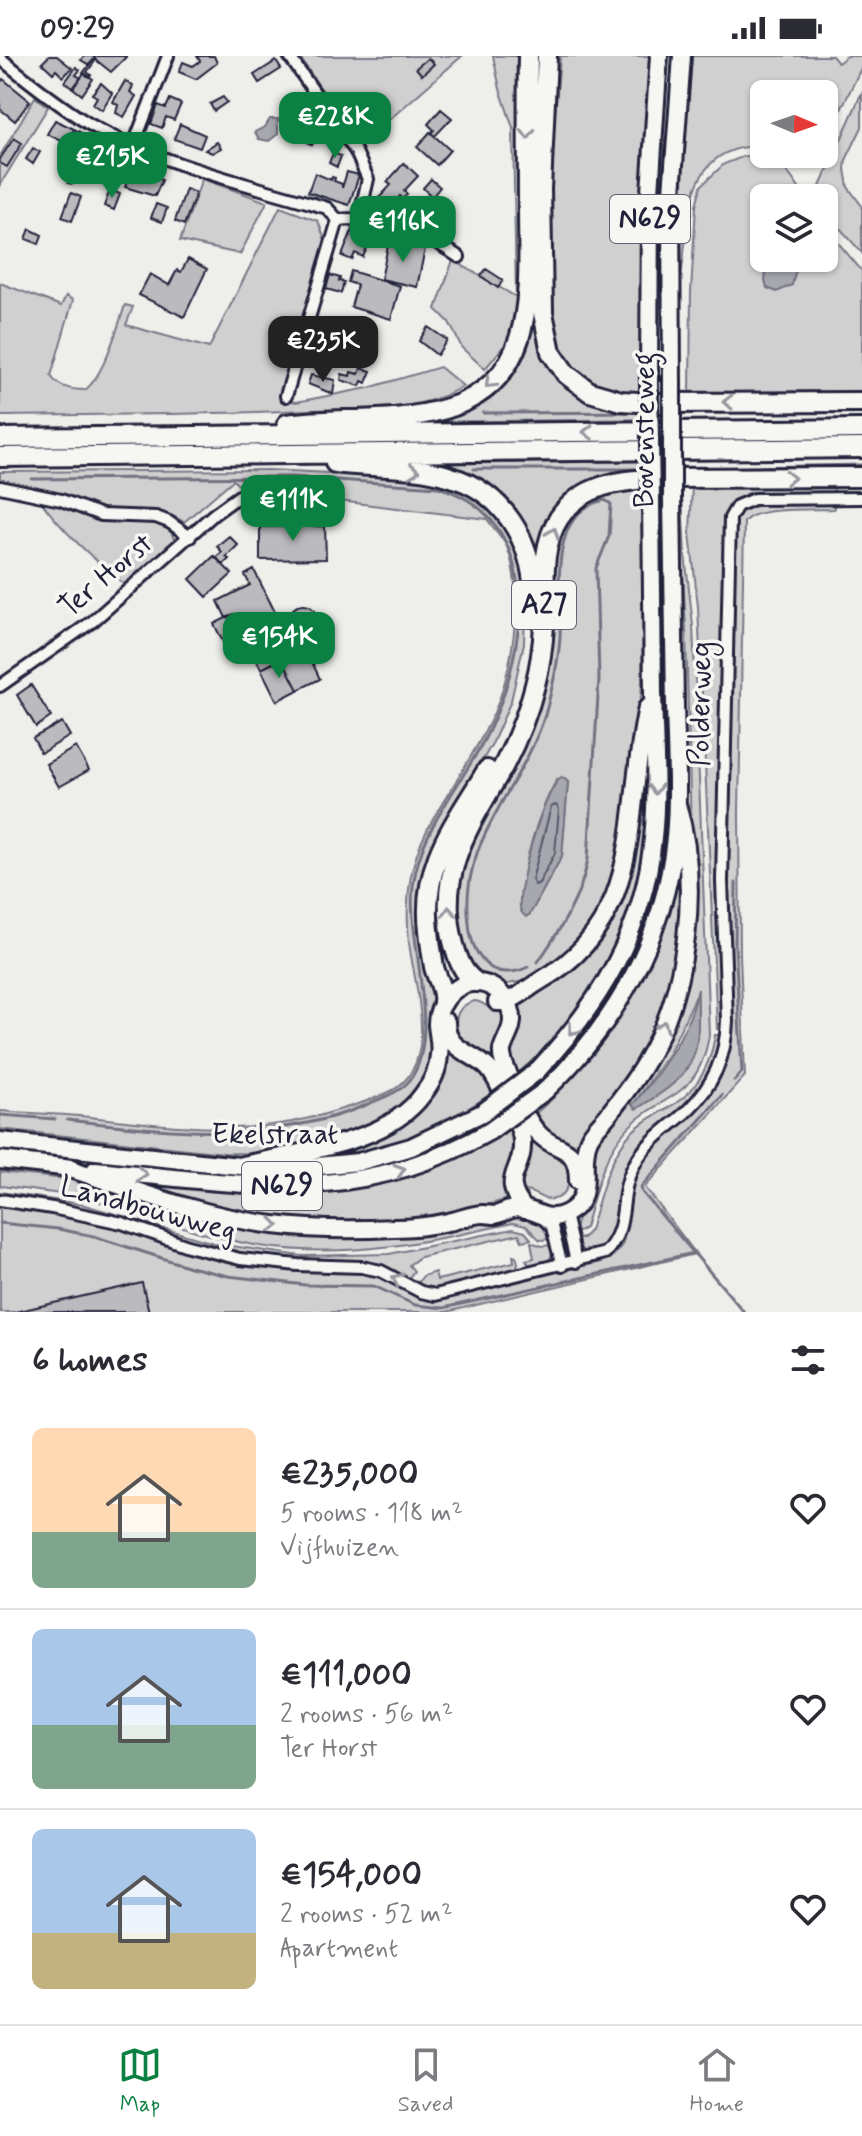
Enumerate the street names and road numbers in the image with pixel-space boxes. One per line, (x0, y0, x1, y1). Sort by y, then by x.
road number: N629 (610, 195, 690, 243)
street label: Bovensteweg (625, 352, 667, 508)
street label: Ter Horst (50, 525, 162, 627)
road number: A27 (512, 581, 576, 629)
street label: Polderweg (680, 641, 724, 767)
street label: Ekelstraat (211, 1115, 339, 1154)
road number: N629 (242, 1162, 322, 1210)
street label: Landbouwweg (56, 1167, 240, 1251)

